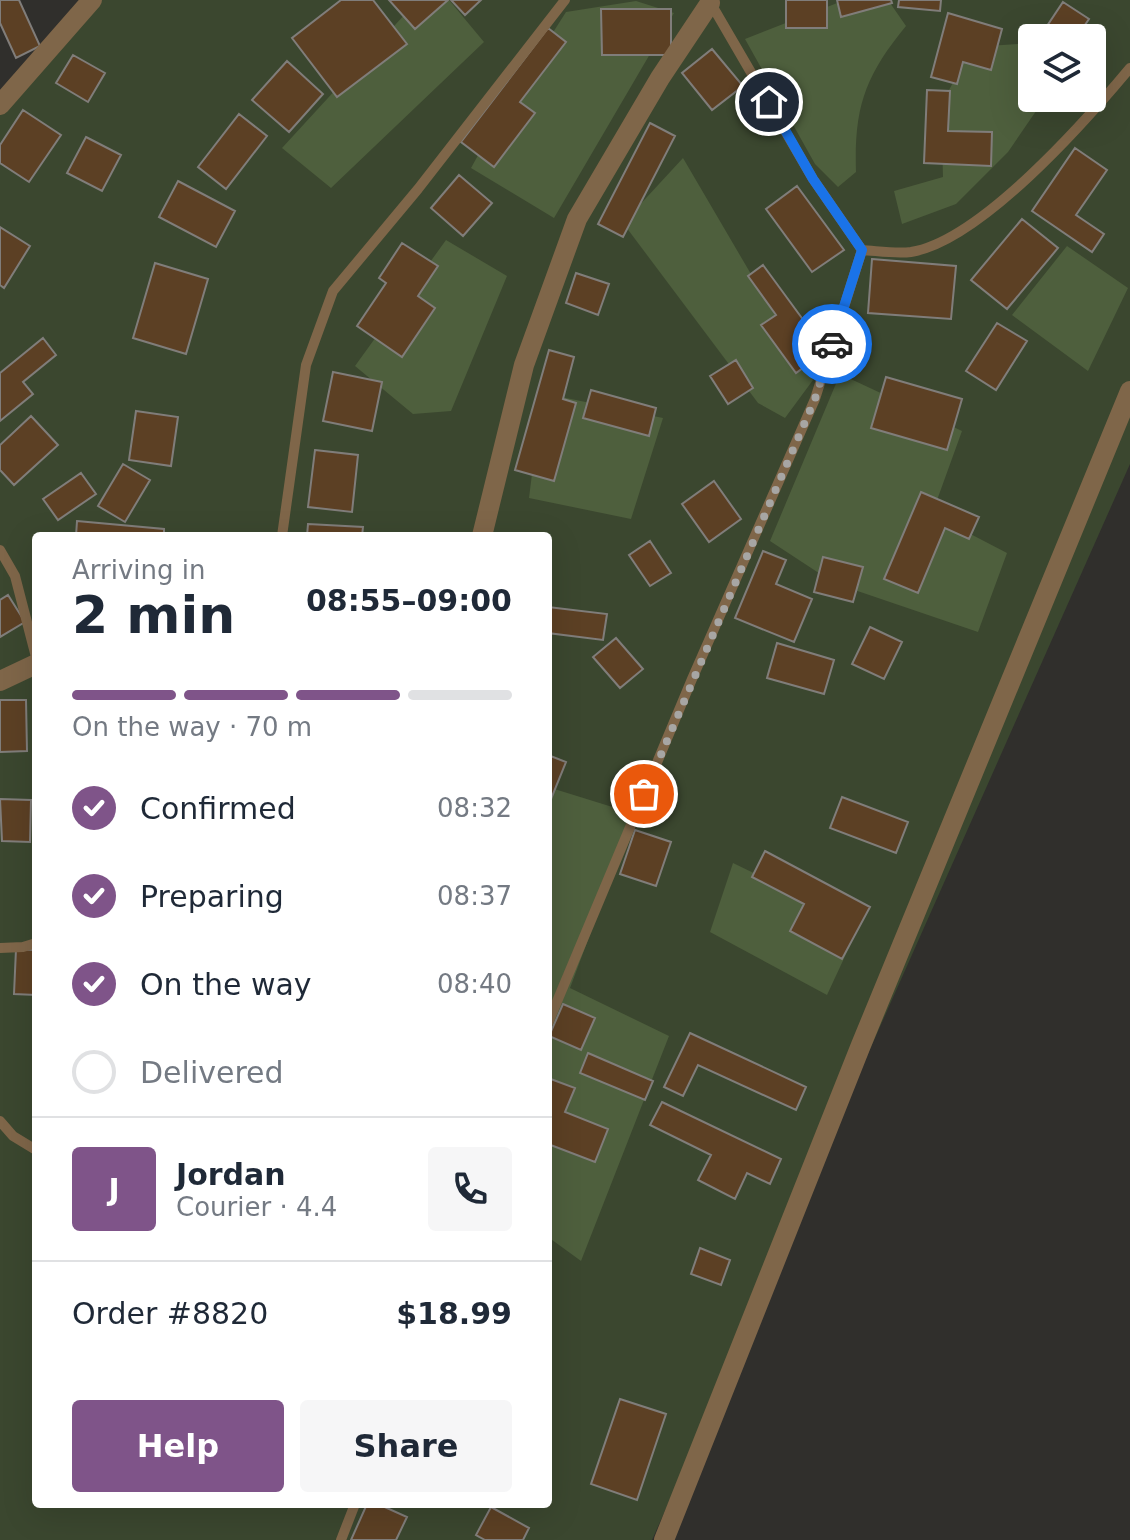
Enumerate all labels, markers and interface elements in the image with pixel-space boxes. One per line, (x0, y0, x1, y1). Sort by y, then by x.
map controls (1018, 24, 1106, 112)
button: layers (1018, 24, 1106, 112)
pin (735, 68, 803, 136)
icon: home (747, 80, 791, 124)
courier (792, 304, 872, 384)
icon: car (810, 322, 854, 366)
text: Arriving in (72, 555, 206, 585)
text: 08:55–09:00 (306, 583, 512, 618)
text: 2 min (72, 585, 235, 645)
text: On the way · 70 m (72, 712, 312, 742)
pin (610, 760, 678, 828)
icon: bag (622, 772, 666, 816)
icon: check (72, 786, 116, 830)
text: Confirmed (140, 791, 296, 826)
text: 08:32 (437, 793, 512, 823)
icon: check (72, 874, 116, 918)
text: Preparing (140, 879, 284, 914)
text: 08:37 (437, 881, 512, 911)
icon: check (72, 962, 116, 1006)
text: On the way (140, 967, 312, 1002)
text: 08:40 (437, 969, 512, 999)
text: Delivered (140, 1055, 284, 1090)
button: phone (428, 1147, 512, 1231)
text: Jordan (176, 1157, 286, 1192)
text: J (108, 1172, 120, 1207)
text: Courier · 4.4 (176, 1192, 337, 1222)
text: Order #8820 (72, 1296, 268, 1331)
text: $18.99 (396, 1296, 512, 1331)
button: Help (72, 1400, 284, 1492)
button: Share (300, 1400, 512, 1492)

